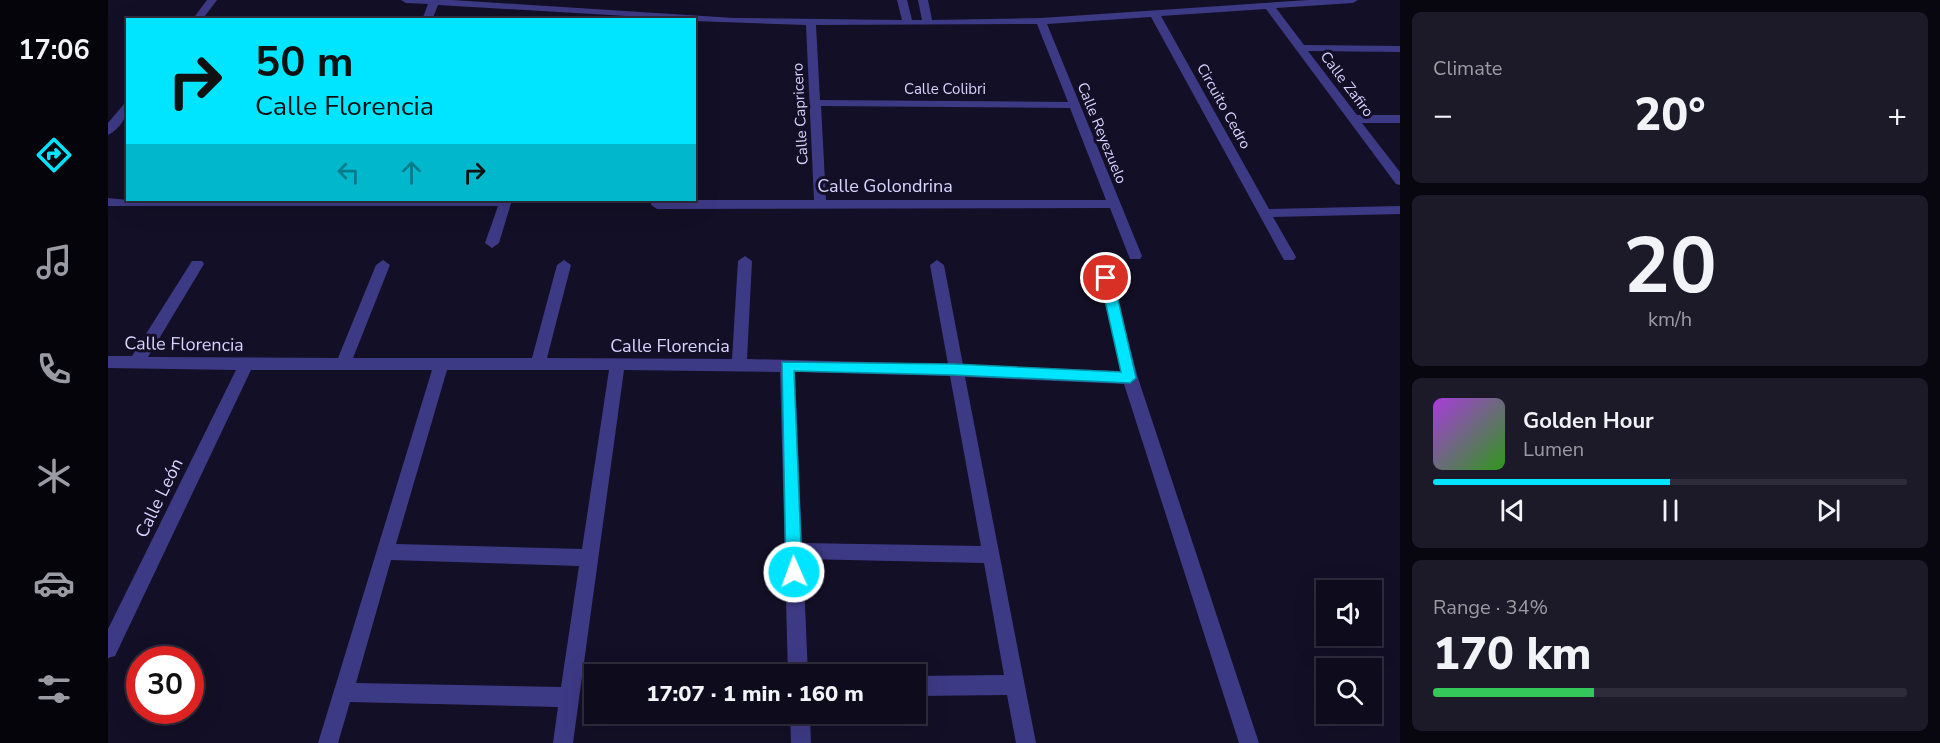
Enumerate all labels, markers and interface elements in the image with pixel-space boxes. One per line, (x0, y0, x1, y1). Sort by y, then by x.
text: 17:06 (18, 32, 90, 69)
text: 50 m (255, 34, 354, 91)
icon: right (156, 42, 234, 120)
street label: Calle Zafiro (1316, 47, 1378, 121)
text: Climate (1433, 55, 1502, 82)
street label: Circuito Cedro (1192, 60, 1256, 152)
street label: Calle Capricero (787, 62, 813, 166)
street label: Calle Colibri (904, 79, 986, 99)
street label: Calle Reyezuelo (1073, 79, 1131, 187)
text: 20° (1634, 85, 1706, 146)
text: Calle Florencia (255, 88, 434, 125)
text: − (1433, 93, 1453, 138)
text: + (1887, 93, 1907, 138)
icon: directions (33, 134, 75, 176)
icon: left (332, 156, 365, 189)
icon: ahead (395, 156, 428, 189)
icon: right (458, 156, 491, 189)
street label: Calle Golondrina (817, 174, 953, 198)
text: 20 (1623, 213, 1717, 320)
icon: music (33, 241, 75, 283)
pin (1080, 252, 1131, 303)
icon: arrive (1089, 261, 1122, 294)
text: km/h (1648, 306, 1692, 333)
street label: Calle Florencia (124, 331, 244, 357)
street label: Calle Florencia (610, 334, 730, 358)
icon: phone (33, 348, 75, 390)
text: Golden Hour (1523, 406, 1654, 436)
text: Lumen (1523, 436, 1584, 463)
street label: Calle León (129, 454, 189, 542)
icon: climate (33, 455, 75, 497)
icon: previous (1496, 494, 1529, 527)
icon: pause (1654, 494, 1687, 527)
icon: next (1812, 494, 1845, 527)
position arrow (762, 540, 826, 604)
icon: car (33, 562, 75, 604)
map controls (1316, 580, 1382, 724)
button: sound (1316, 580, 1382, 646)
text: Range · 34% (1433, 594, 1548, 621)
text: 170 km (1433, 624, 1592, 685)
speed limit sign: 30 (126, 646, 204, 724)
button: search (1316, 658, 1382, 724)
icon: filters (33, 668, 75, 710)
text: 17:07 · 1 min · 160 m (646, 679, 864, 709)

